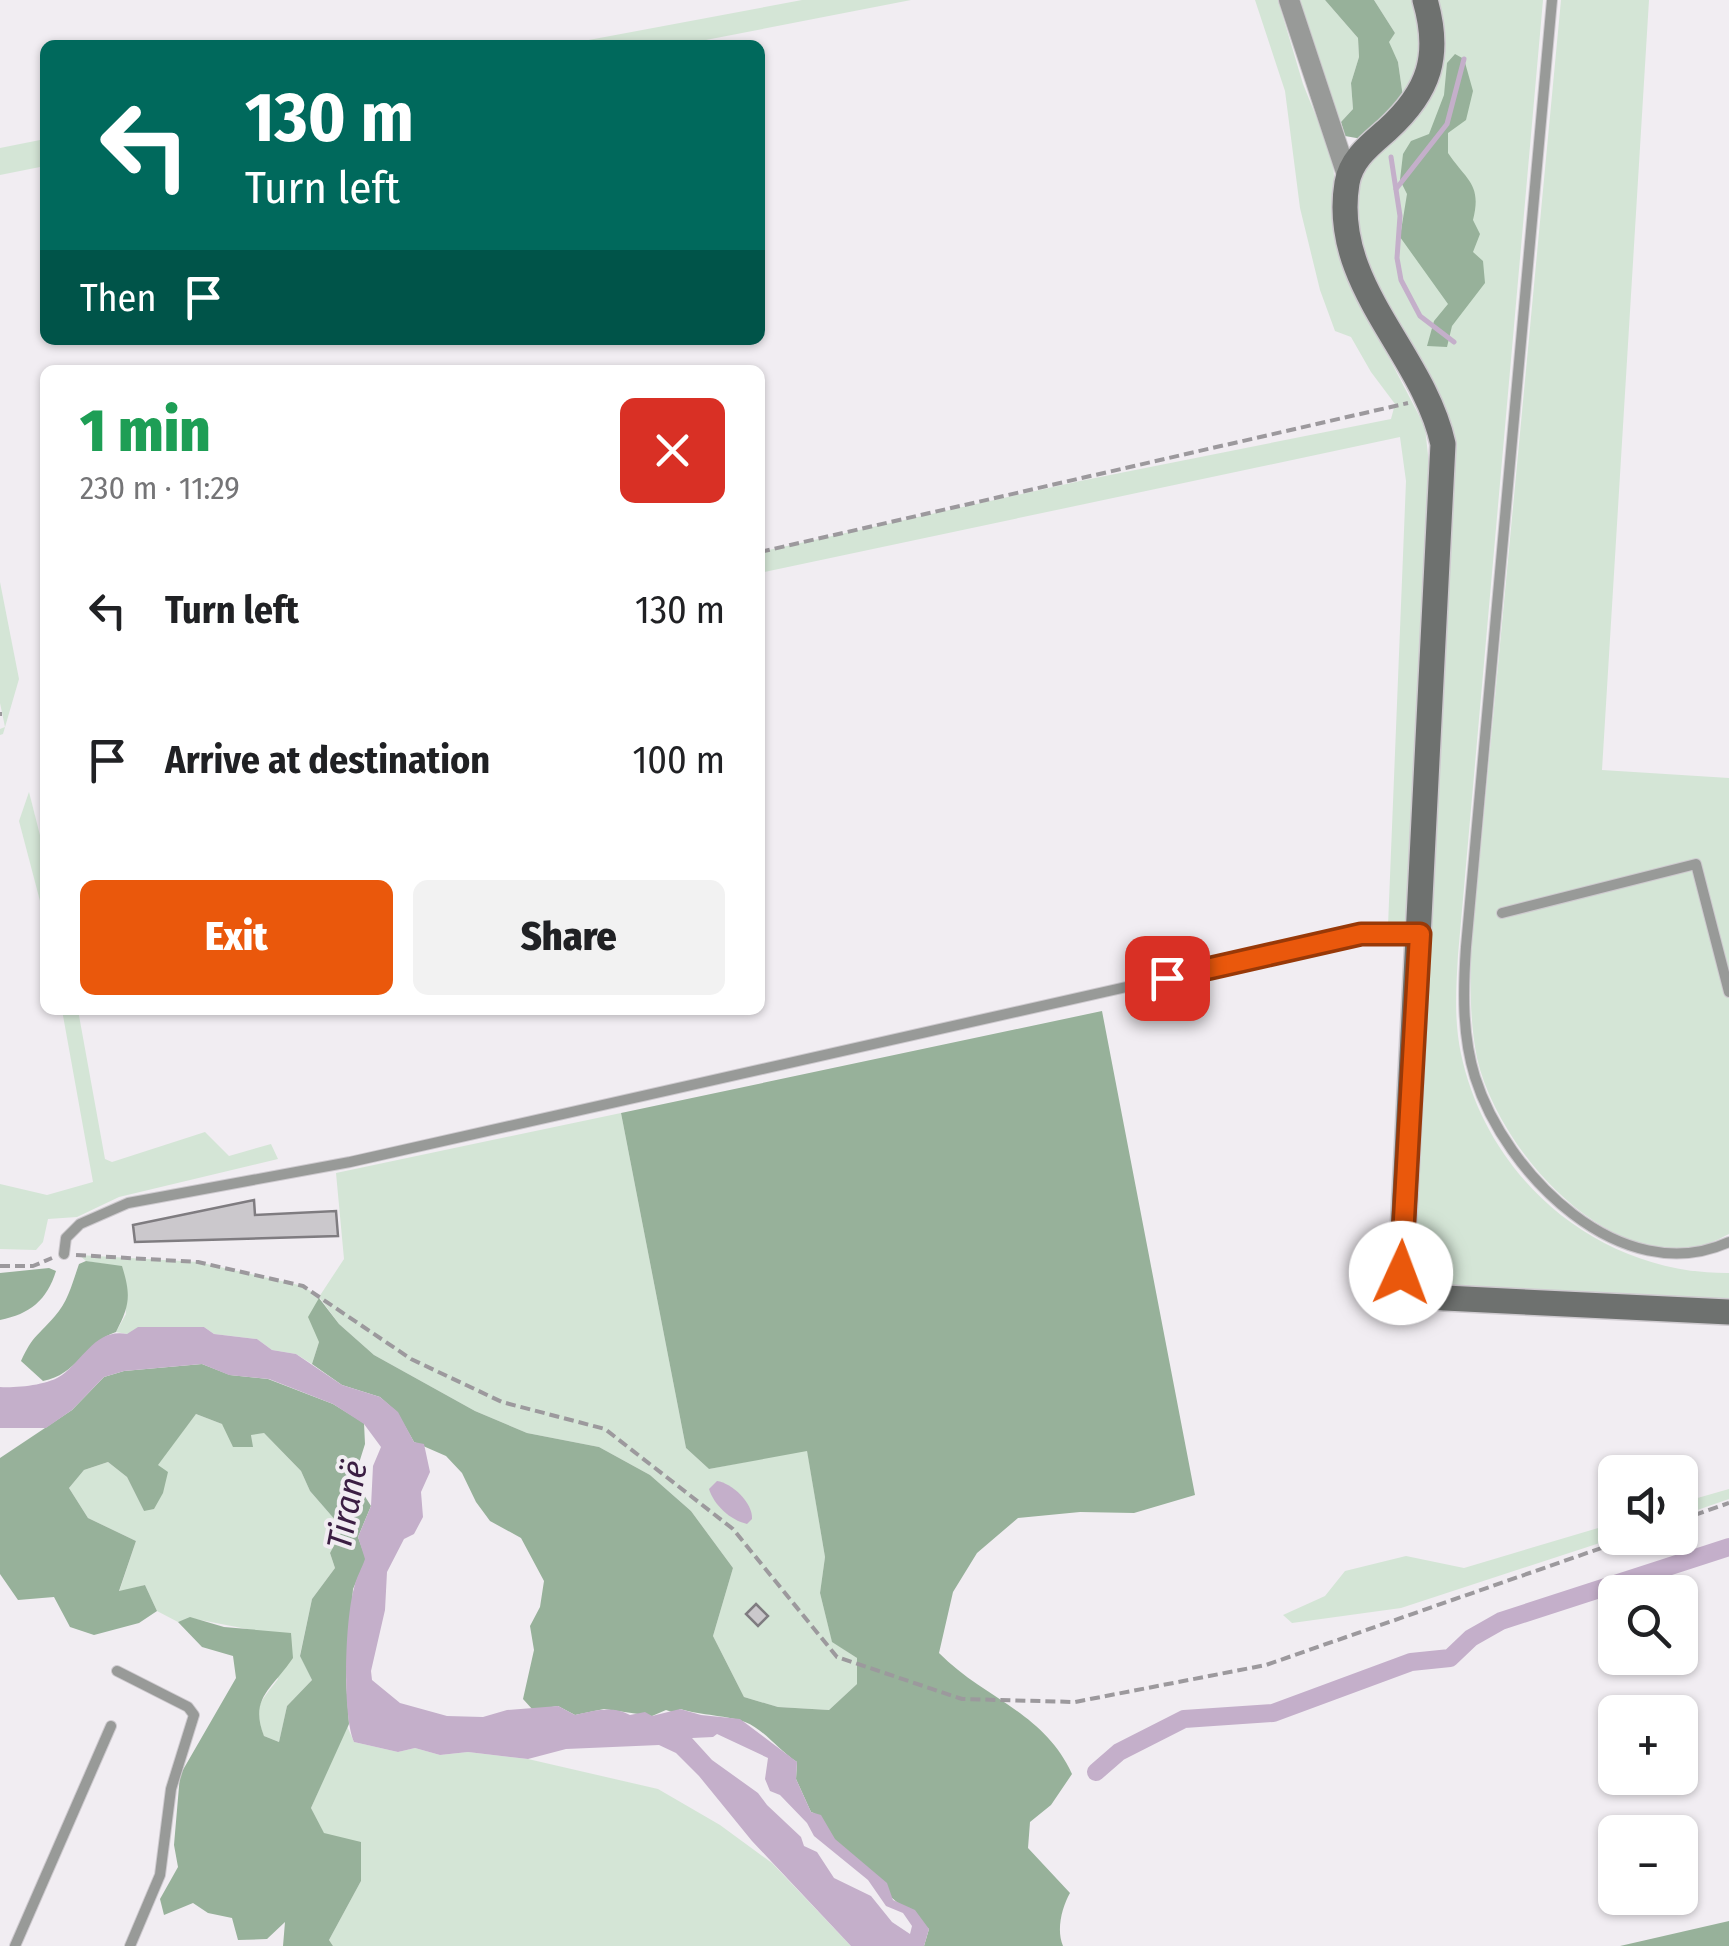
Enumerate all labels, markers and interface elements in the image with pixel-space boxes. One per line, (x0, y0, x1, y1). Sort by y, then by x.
text: 130 m (245, 76, 414, 160)
icon: left (80, 80, 210, 210)
text: Turn left (245, 161, 400, 215)
icon: arrive (176, 270, 231, 325)
text: Then (80, 275, 156, 321)
text: 1 min (80, 395, 211, 467)
button: close (620, 398, 725, 503)
text: 230 m · 11:29 (80, 469, 240, 507)
icon: left (80, 583, 135, 638)
text: Turn left (165, 587, 299, 633)
text: 130 m (635, 587, 725, 633)
icon: arrive (80, 733, 135, 788)
text: Arrive at destination (165, 737, 490, 783)
text: 100 m (632, 737, 725, 783)
button: Exit (80, 880, 393, 995)
button: Share (413, 880, 725, 995)
pin (1125, 936, 1210, 1021)
icon: arrive (1140, 951, 1195, 1006)
position arrow (1349, 1221, 1453, 1325)
map controls (1598, 1455, 1698, 1915)
button: sound (1598, 1455, 1698, 1555)
water label: Tiranë (318, 1457, 376, 1553)
button: search (1598, 1575, 1698, 1675)
button: + (1598, 1695, 1698, 1795)
button: − (1598, 1815, 1698, 1915)

